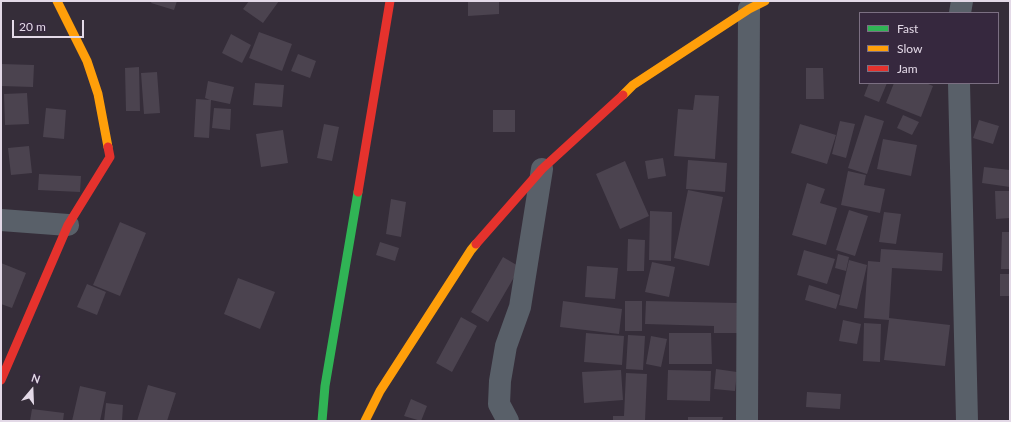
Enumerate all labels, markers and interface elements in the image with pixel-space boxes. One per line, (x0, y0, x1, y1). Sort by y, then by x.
scale bar (14, 12, 86, 38)
legend (859, 12, 999, 84)
text: 20 m (19, 19, 46, 34)
text: Fast (897, 21, 918, 36)
text: Slow (897, 41, 922, 56)
text: Jam (897, 61, 918, 76)
north arrow (12, 370, 52, 410)
text: N (30, 371, 42, 386)

